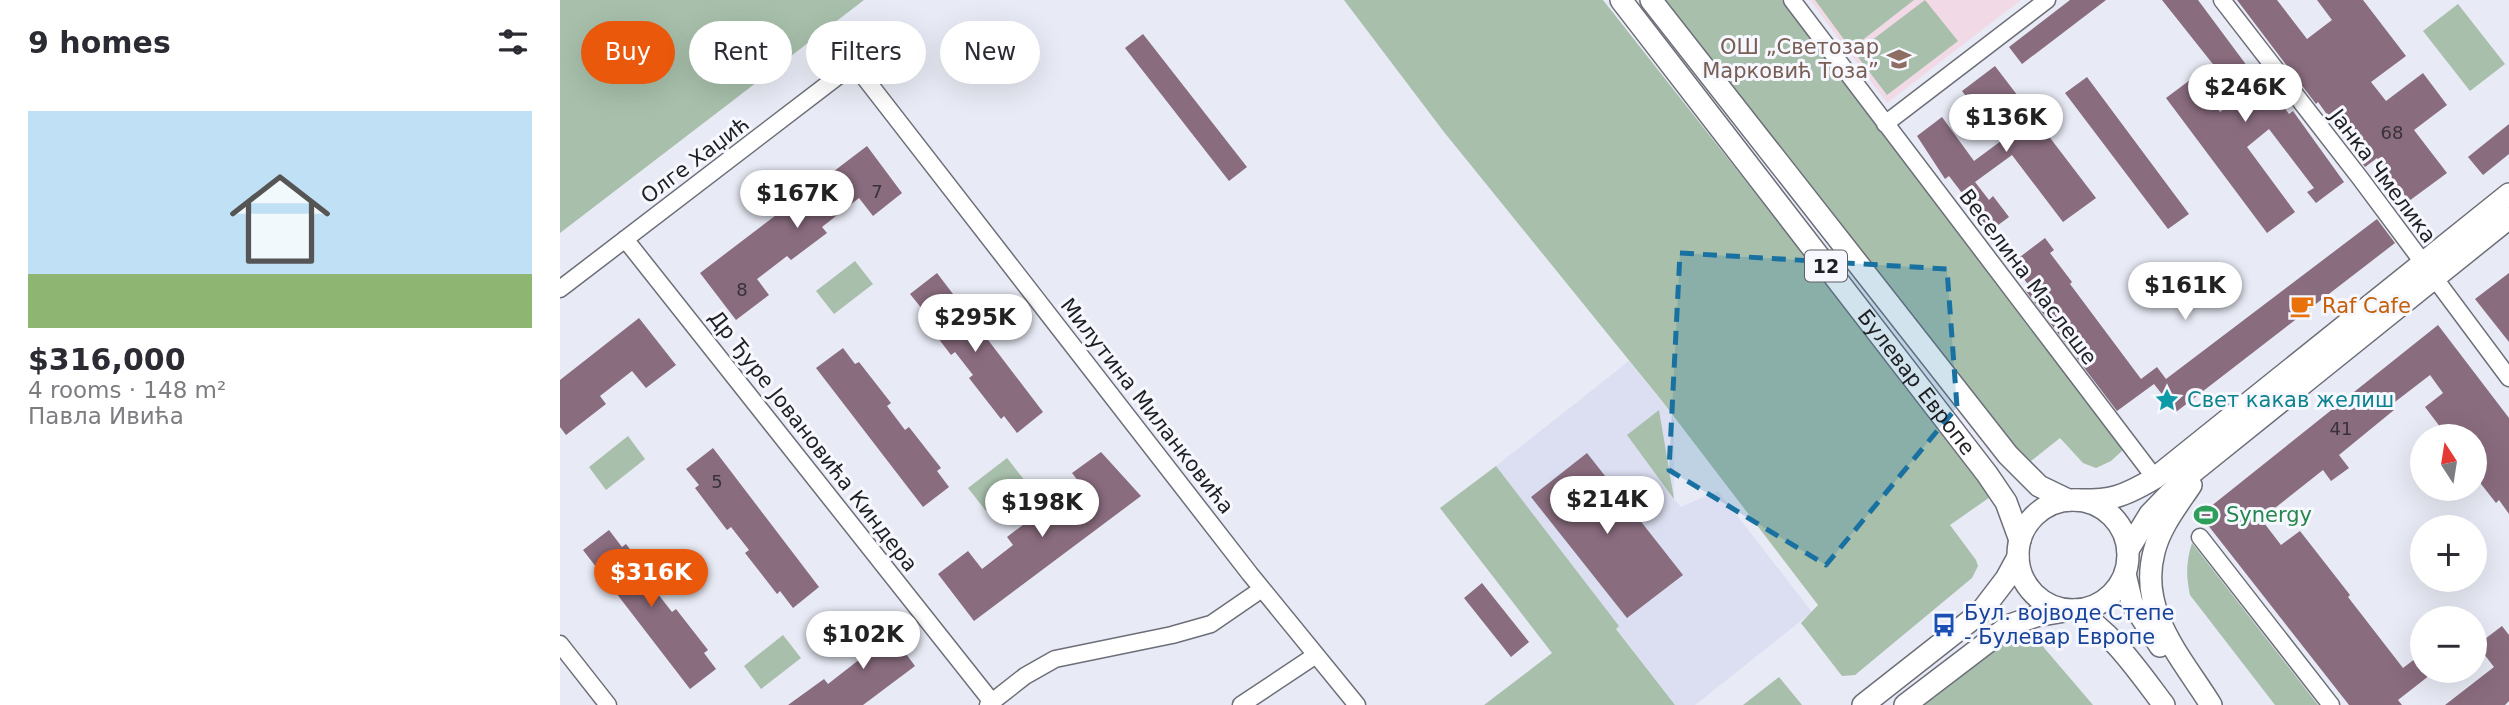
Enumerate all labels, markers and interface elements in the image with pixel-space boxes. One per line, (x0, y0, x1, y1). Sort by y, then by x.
chip: Buy (581, 21, 675, 84)
chip: Rent (689, 21, 792, 84)
chip: Filters (806, 21, 926, 84)
chip: New (940, 21, 1040, 84)
icon: filters (494, 23, 532, 61)
text: 9 homes (28, 25, 171, 60)
place label: ОШ „Светозар Марковић Тоза” (1702, 35, 1879, 83)
school or university icon: ОШ „Светозар Марковић Тоза” (1885, 45, 1913, 73)
pin: $246K (2196, 64, 2294, 124)
text: $246K (2204, 74, 2286, 100)
pin: $136K (1957, 94, 2055, 154)
street label: Јанка Чмелика (2324, 103, 2441, 247)
text: $136K (1965, 104, 2047, 130)
street label: Олге Хаџић (636, 112, 754, 208)
house number: 68 (2381, 122, 2403, 143)
icon: home (217, 156, 343, 282)
pin: $167K (748, 170, 846, 230)
text: $167K (756, 180, 838, 206)
house number: 7 (871, 181, 883, 202)
street label: Веселина Маслеше (1954, 185, 2102, 369)
road number: 12 (1805, 250, 1847, 282)
pin: $161K (2136, 262, 2234, 322)
text: $161K (2144, 272, 2226, 298)
house number: 8 (736, 279, 748, 300)
cafe icon: Raf Cafe (2288, 292, 2316, 320)
pin: $295K (926, 294, 1024, 354)
street label: Милутина Миланковића (1055, 294, 1239, 518)
place label: Raf Cafe (2322, 294, 2411, 318)
text: $295K (934, 304, 1016, 330)
street label: Булевар Европе (1853, 305, 1980, 460)
street label: Др Ђуре Јовановића Киндера (704, 306, 922, 576)
text: $316,000 (28, 342, 186, 377)
text: 4 rooms · 148 m² (28, 377, 226, 403)
place icon: Свет какав желиш (2153, 386, 2181, 414)
place label: Свет какав желиш (2187, 388, 2394, 412)
text: Павла Ивића (28, 403, 184, 429)
house number: 41 (2330, 418, 2352, 439)
north arrow (2410, 424, 2487, 500)
map controls (2410, 424, 2487, 683)
house number: 5 (711, 471, 723, 492)
pin: $214K (1558, 476, 1656, 536)
pin: $198K (993, 480, 1091, 539)
text: $214K (1566, 486, 1648, 512)
text: $198K (1001, 489, 1083, 515)
sports icon: Synergy (2192, 501, 2220, 529)
place label: Synergy (2226, 503, 2312, 527)
button: + (2410, 515, 2487, 592)
pin: $316K (602, 550, 700, 609)
text: $316K (610, 559, 692, 585)
place label: Бул. војводе Степе - Булевар Европе (1964, 601, 2174, 649)
button: − (2410, 606, 2487, 683)
bus stop icon: Бул. војводе Степе - Булевар Европе (1930, 611, 1958, 639)
pin: $102K (814, 612, 912, 671)
text: $102K (822, 621, 904, 647)

